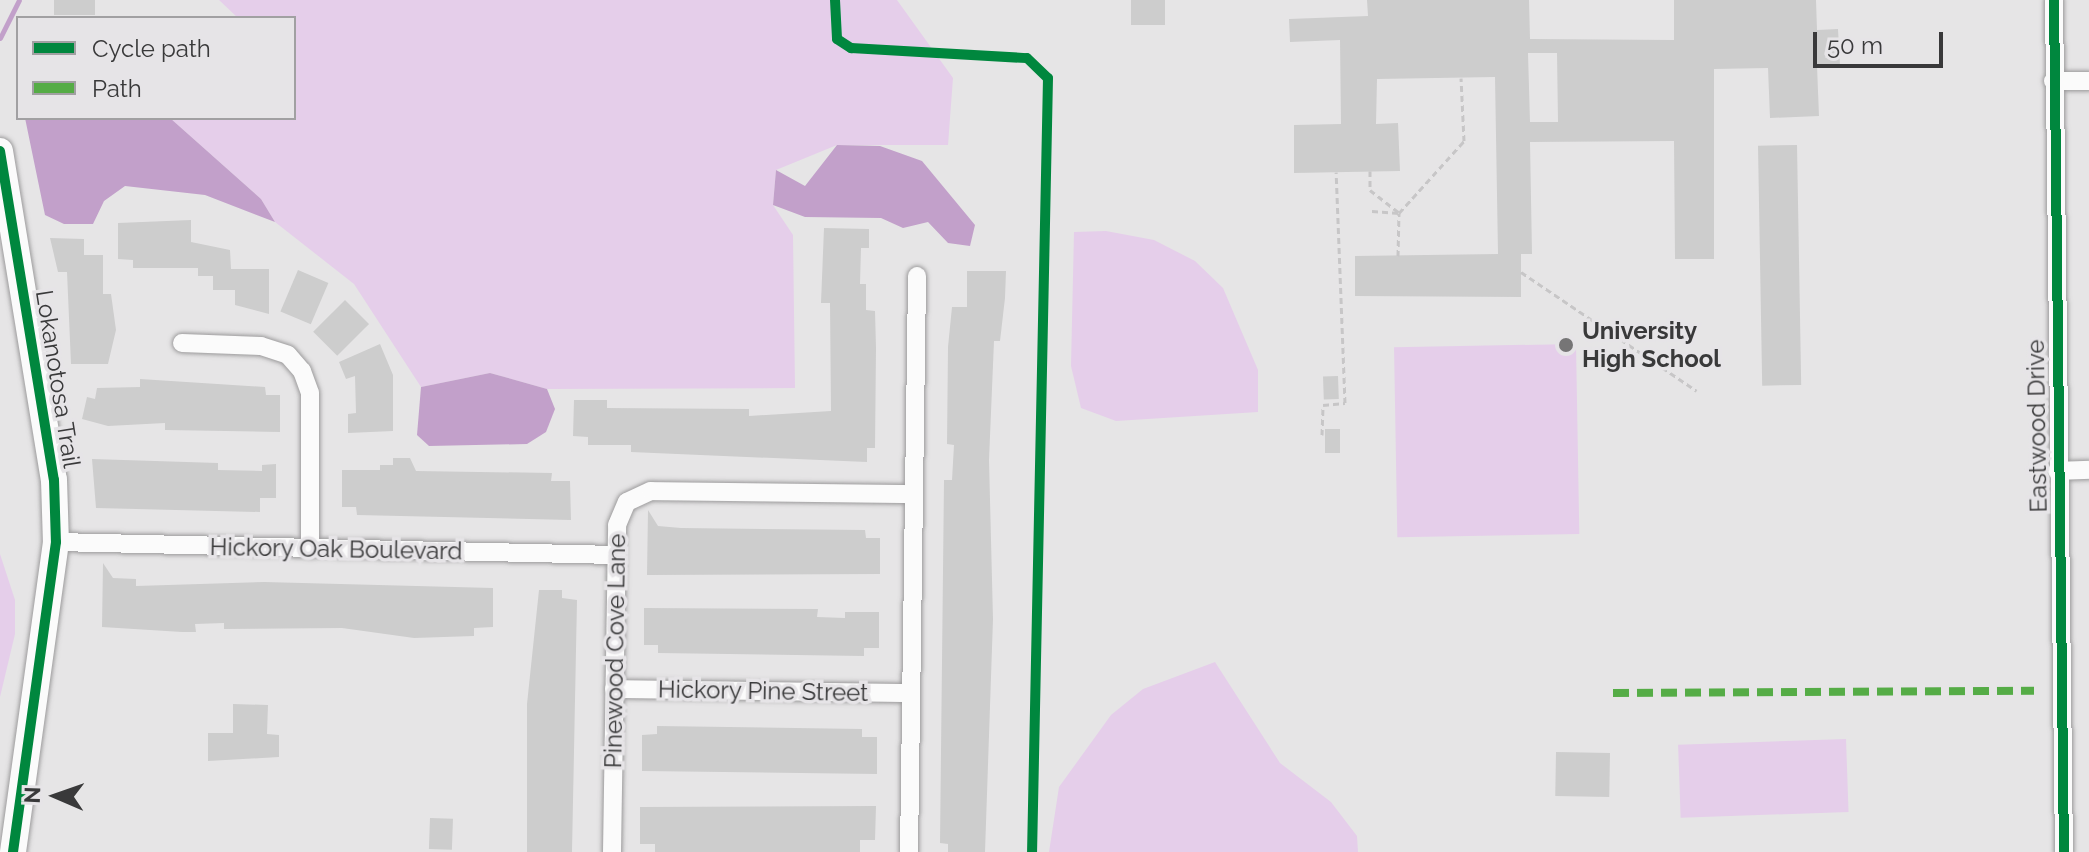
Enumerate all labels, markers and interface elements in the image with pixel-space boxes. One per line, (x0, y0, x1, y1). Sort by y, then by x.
legend (16, 16, 296, 120)
scale bar (1817, 16, 1947, 66)
text: 50 m (1827, 31, 1883, 60)
text: Cycle path (92, 34, 211, 63)
text: Path (92, 74, 142, 103)
street label: Lokanotosa Trail (30, 288, 86, 470)
place label: University High School (1582, 317, 1721, 373)
marker: University High School (1557, 336, 1575, 354)
street label: Eastwood Drive (2021, 339, 2053, 513)
street label: Hickory Oak Boulevard (209, 532, 463, 566)
street label: Pinewood Cove Lane (599, 533, 631, 769)
street label: Hickory Pine Street (657, 675, 869, 707)
north arrow (16, 756, 96, 836)
text: N (19, 786, 45, 804)

